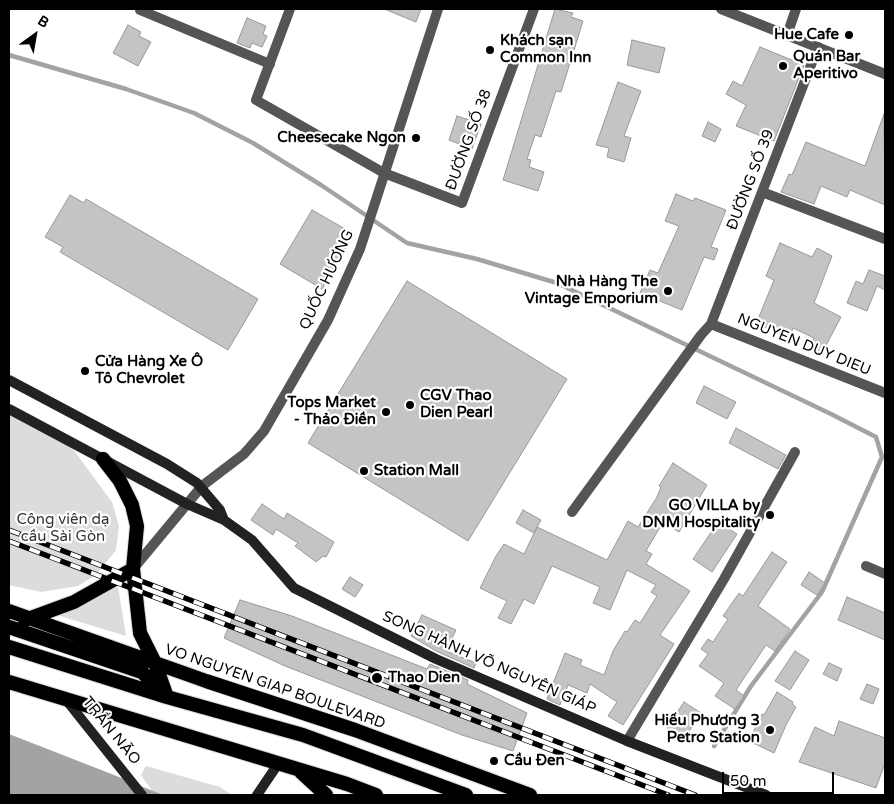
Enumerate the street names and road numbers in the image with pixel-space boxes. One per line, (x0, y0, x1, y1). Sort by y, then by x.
street label: ĐƯỜNG SỐ 38 (442, 87, 496, 193)
street label: ĐƯỜNG SỐ 39 (724, 127, 778, 233)
street label: QUỐC HƯƠNG (296, 227, 358, 333)
street label: NGUYEN DUY DIEU (735, 310, 873, 380)
street label: SONG HÀNH VÕ NGUYÊN GIÁP (380, 608, 598, 718)
street label: VO NGUYEN GIAP BOULEVARD (162, 641, 388, 733)
street label: TRẦN NÃO (78, 693, 144, 769)

